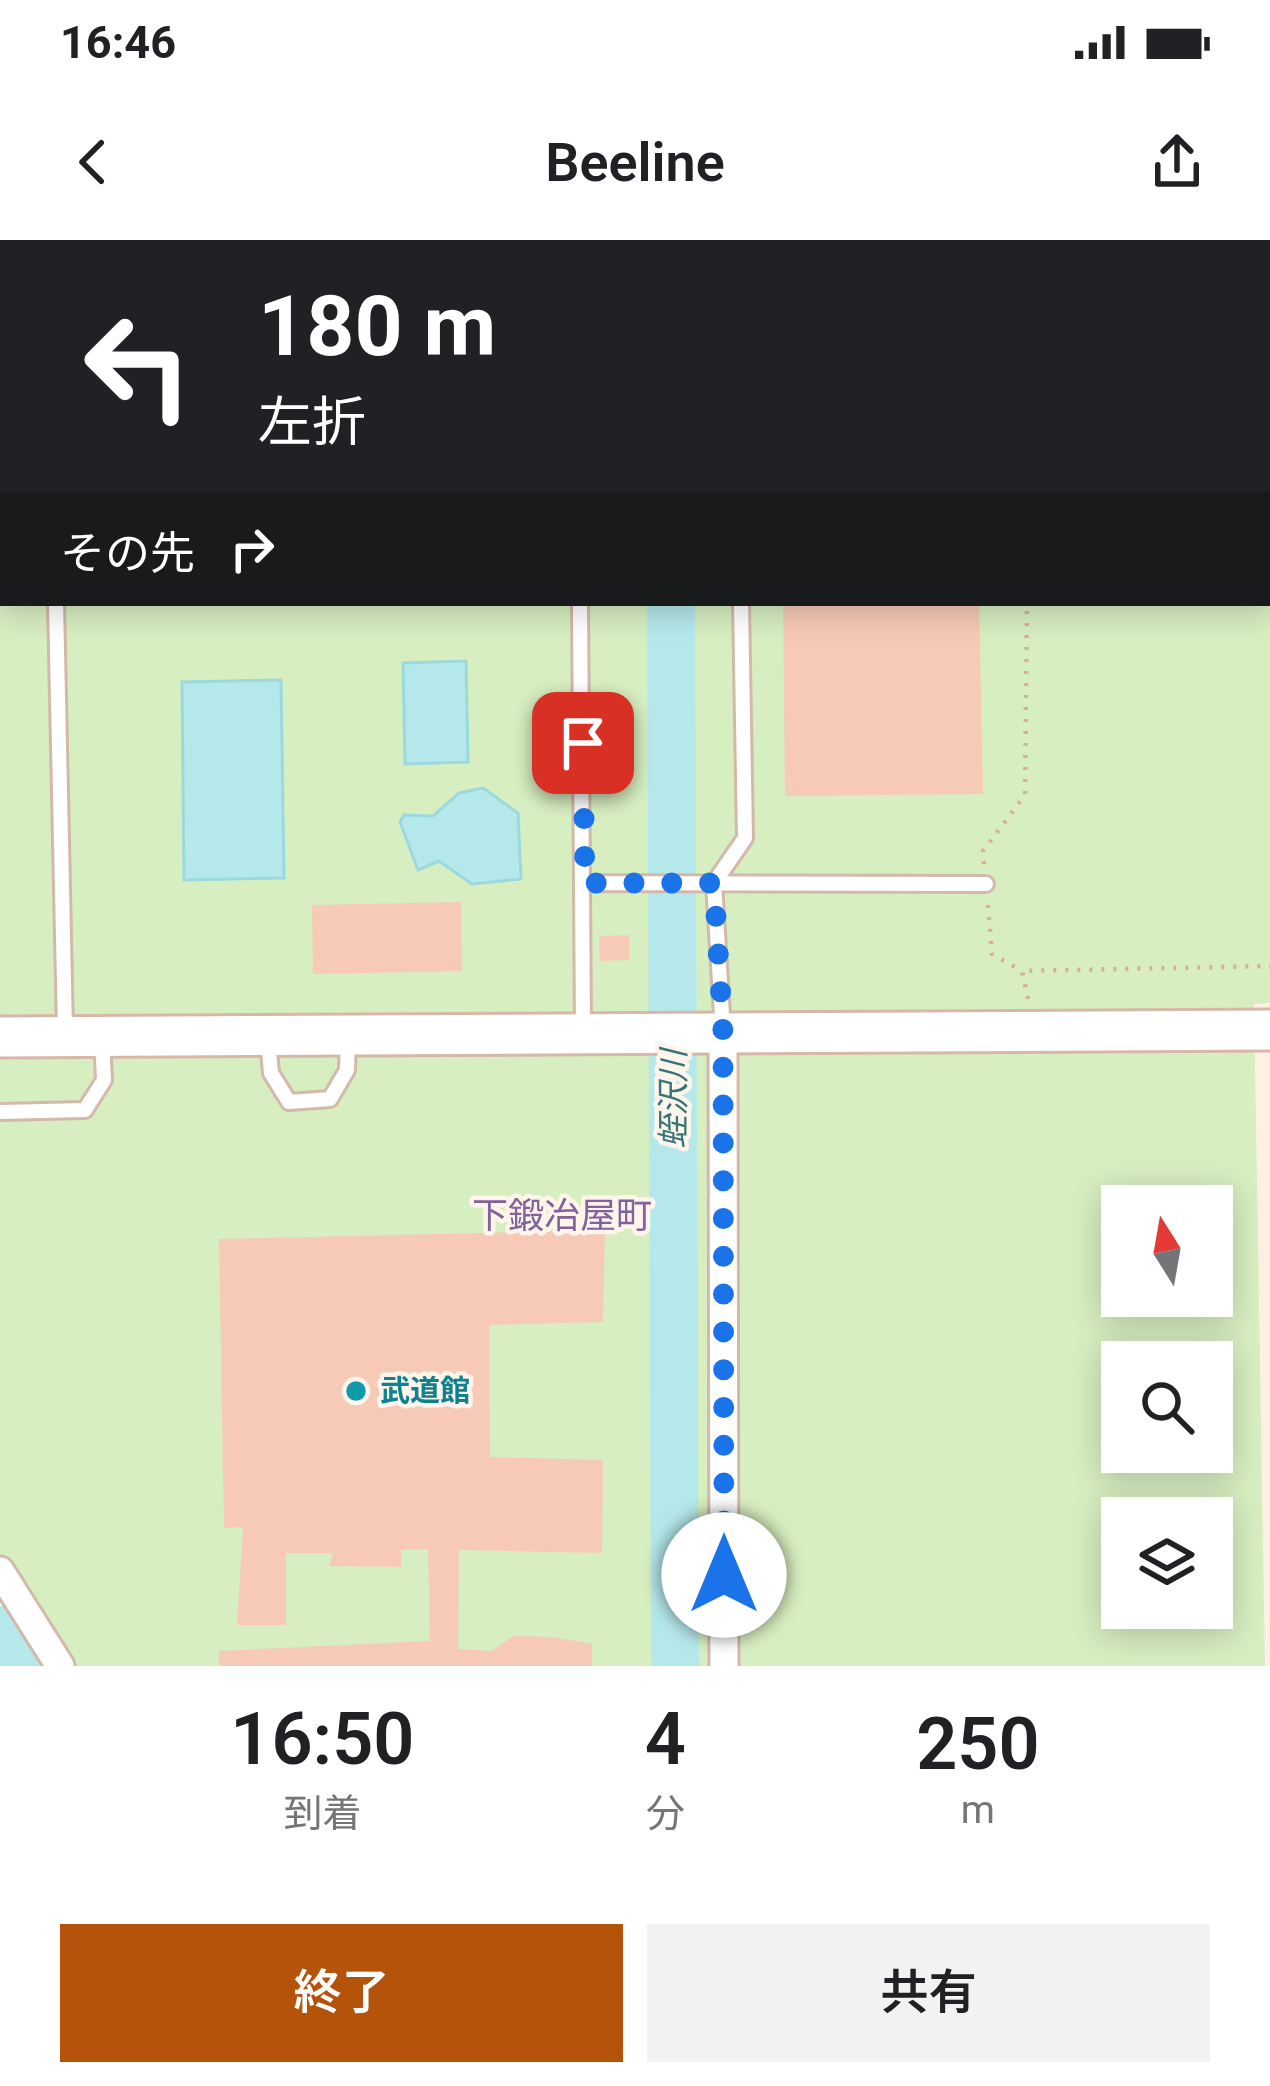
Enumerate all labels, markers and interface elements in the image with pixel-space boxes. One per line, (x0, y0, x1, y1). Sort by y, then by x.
text: 16:46 (60, 16, 176, 69)
icon: back (60, 129, 126, 195)
icon: share (1144, 129, 1210, 195)
text: Beeline (545, 131, 725, 194)
text: 180 m (258, 277, 496, 376)
icon: left (60, 288, 216, 444)
text: 左折 (258, 391, 366, 454)
icon: right (219, 516, 285, 582)
text: その先 (60, 527, 195, 580)
pin (532, 692, 634, 794)
icon: arrive (550, 710, 616, 776)
water label: 蛭沢川 (654, 1047, 693, 1149)
north arrow (1101, 1185, 1233, 1317)
map controls (1101, 1185, 1233, 1629)
district label: 下鍛冶屋町 (472, 1195, 652, 1237)
button: search (1101, 1341, 1233, 1473)
place label: 武道館 (380, 1373, 470, 1408)
marker: 武道館 (343, 1378, 369, 1404)
button: layers (1101, 1497, 1233, 1629)
position arrow (661, 1512, 787, 1638)
text: 16:50 (230, 1697, 414, 1782)
text: 4 (645, 1697, 686, 1782)
text: 250 (916, 1702, 1040, 1787)
text: m (961, 1787, 995, 1833)
text: 到着 (283, 1791, 361, 1837)
text: 分 (646, 1791, 685, 1837)
button: 終了 (60, 1924, 623, 2062)
button: 共有 (647, 1924, 1210, 2062)

